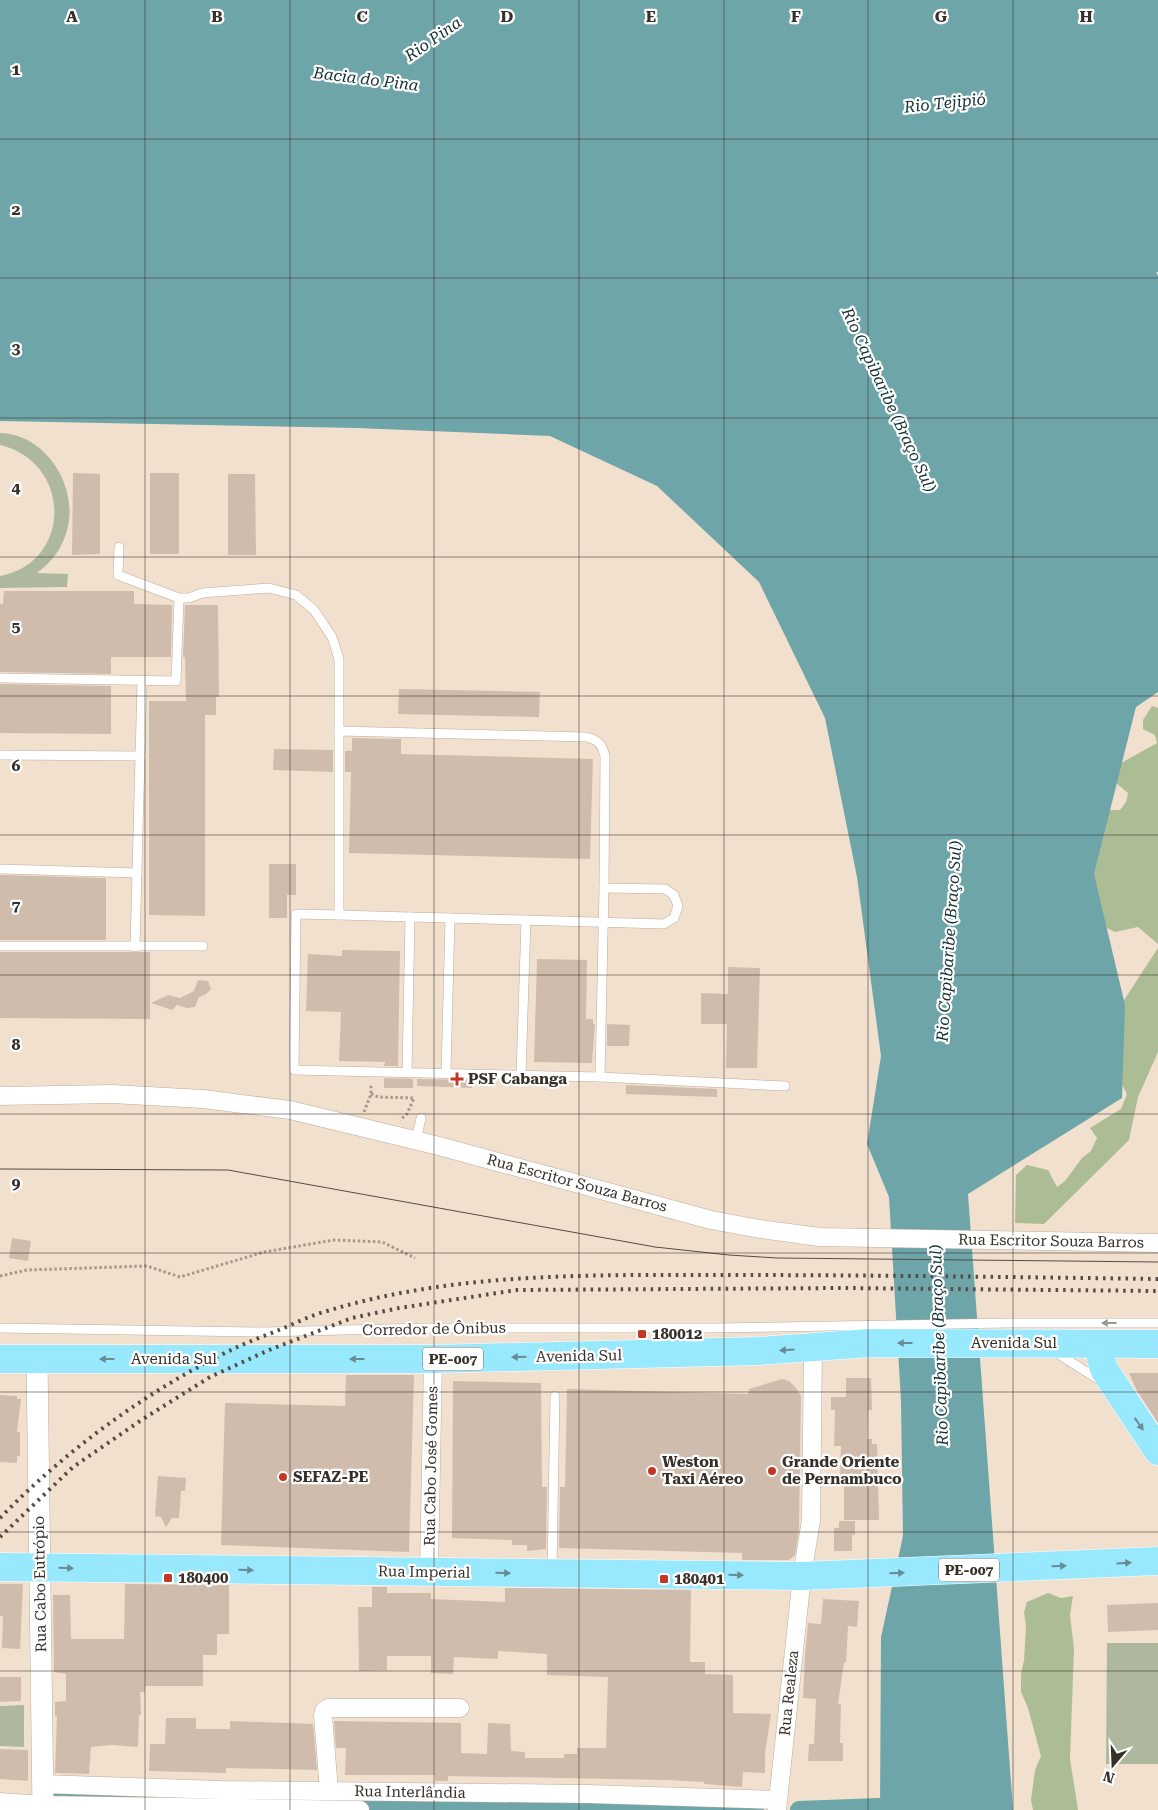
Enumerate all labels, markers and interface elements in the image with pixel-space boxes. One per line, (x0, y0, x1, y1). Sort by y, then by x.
text: A (66, 7, 78, 26)
text: B (211, 7, 223, 26)
text: C (356, 7, 368, 26)
text: D (501, 7, 514, 26)
text: E (646, 7, 656, 26)
text: F (791, 7, 801, 26)
text: G (935, 7, 948, 26)
text: H (1079, 7, 1093, 26)
water label: Rio Pina (400, 13, 465, 66)
text: 1 (12, 60, 21, 79)
water label: Bacia do Pina (311, 63, 420, 95)
water label: Rio Tejipió (902, 89, 987, 117)
text: 2 (12, 200, 21, 219)
water label: Rio Capibaribe (Braço Sul) (837, 304, 940, 495)
text: 3 (12, 339, 21, 358)
text: 4 (12, 478, 21, 497)
text: 5 (12, 617, 21, 636)
text: 6 (12, 756, 21, 775)
water label: Rio Capibaribe (Braço Sul) (932, 840, 966, 1043)
text: 7 (12, 896, 21, 915)
text: 8 (12, 1035, 21, 1054)
place label: PSF Cabanga (468, 1070, 567, 1088)
marker: PSF Cabanga (450, 1072, 464, 1086)
street label: Rua Escritor Souza Barros (485, 1150, 669, 1216)
text: 9 (12, 1174, 21, 1193)
street label: Rua Escritor Souza Barros (958, 1230, 1144, 1252)
water label: Rio Capibaribe (Braço Sul) (926, 1244, 952, 1447)
street label: Corredor de Ônibus (362, 1319, 506, 1339)
one-way arrow (1101, 1319, 1117, 1327)
place label: 180012 (652, 1325, 702, 1343)
marker: 180012 (636, 1328, 648, 1340)
street label: Avenida Sul (971, 1334, 1057, 1352)
one-way arrow (897, 1339, 913, 1347)
street label: Avenida Sul (536, 1346, 623, 1366)
one-way arrow (778, 1346, 794, 1354)
road number: PE-007 (423, 1348, 483, 1370)
street label: Avenida Sul (131, 1350, 217, 1368)
one-way arrow (511, 1353, 527, 1361)
one-way arrow (98, 1355, 114, 1363)
one-way arrow (348, 1355, 364, 1363)
street label: Rua Cabo José Gomes (421, 1386, 441, 1546)
one-way arrow (1135, 1417, 1144, 1431)
place label: Weston Taxi Aéreo (662, 1453, 744, 1488)
place label: Grande Oriente de Pernambuco (782, 1453, 902, 1488)
marker: Weston Taxi Aéreo (646, 1465, 658, 1477)
marker: Grande Oriente de Pernambuco (766, 1465, 778, 1477)
place label: SEFAZ-PE (293, 1468, 368, 1486)
marker: SEFAZ-PE (277, 1471, 289, 1483)
street label: Rua Cabo Eutrópio (30, 1516, 50, 1652)
road number: PE-007 (939, 1558, 999, 1582)
one-way arrow (1116, 1559, 1132, 1567)
street label: Rua Imperial (378, 1562, 471, 1582)
one-way arrow (1051, 1562, 1067, 1570)
one-way arrow (58, 1564, 74, 1572)
one-way arrow (238, 1566, 254, 1574)
one-way arrow (889, 1568, 905, 1576)
place label: 180400 (178, 1569, 229, 1587)
one-way arrow (496, 1569, 512, 1577)
place label: 180401 (674, 1570, 725, 1588)
one-way arrow (728, 1571, 744, 1579)
marker: 180400 (162, 1572, 174, 1584)
marker: 180401 (658, 1573, 670, 1585)
street label: Rua Realeza (776, 1649, 802, 1737)
north arrow (1088, 1740, 1138, 1790)
text: N (1101, 1768, 1116, 1787)
street label: Rua Interlândia (354, 1782, 466, 1802)

